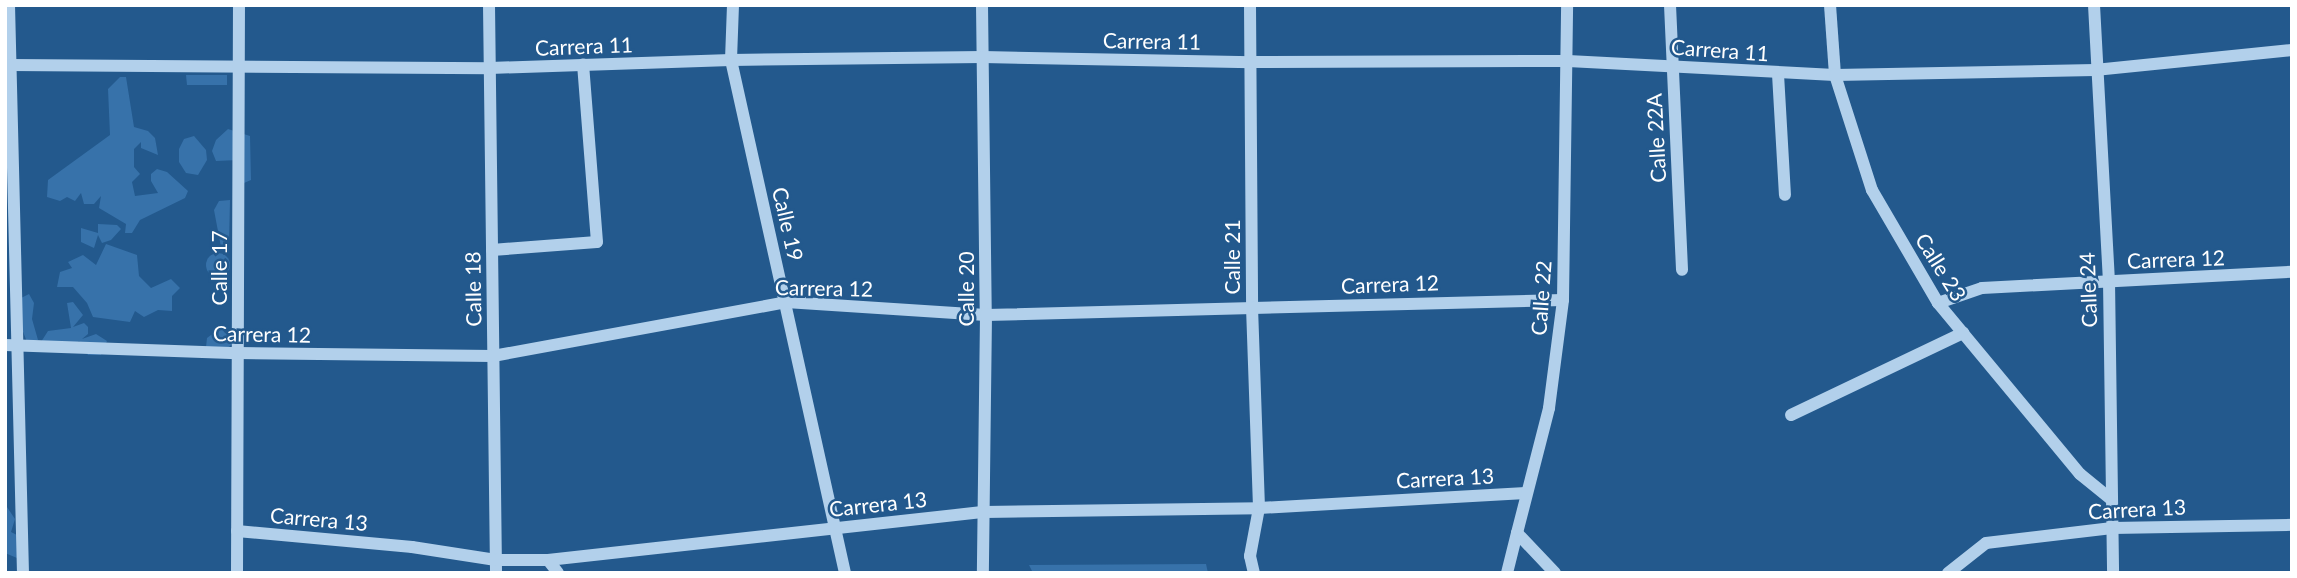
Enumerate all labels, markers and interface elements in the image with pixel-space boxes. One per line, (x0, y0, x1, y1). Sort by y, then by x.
street label: Carrera 11 (1103, 28, 1201, 54)
street label: Carrera 11 (535, 32, 633, 60)
street label: Carrera 11 (1670, 34, 1770, 66)
street label: Calle 22A (1641, 93, 1671, 183)
street label: Calle 19 (767, 185, 809, 263)
street label: Calle 21 (1219, 219, 1245, 295)
street label: Calle 23 (1910, 228, 1972, 306)
street label: Calle 17 (206, 230, 232, 306)
street label: Carrera 12 (2127, 245, 2225, 273)
street label: Calle 18 (460, 251, 486, 327)
street label: Calle 20 (953, 251, 979, 327)
street label: Calle 24 (2074, 252, 2102, 328)
street label: Calle 22 (1526, 260, 1556, 336)
street label: Carrera 12 (1341, 270, 1439, 298)
street label: Carrera 12 (775, 275, 873, 301)
street label: Carrera 12 (213, 321, 311, 347)
street label: Carrera 13 (1395, 463, 1495, 493)
street label: Carrera 13 (828, 486, 928, 522)
street label: Carrera 13 (2087, 494, 2187, 524)
street label: Carrera 13 (269, 502, 369, 536)

